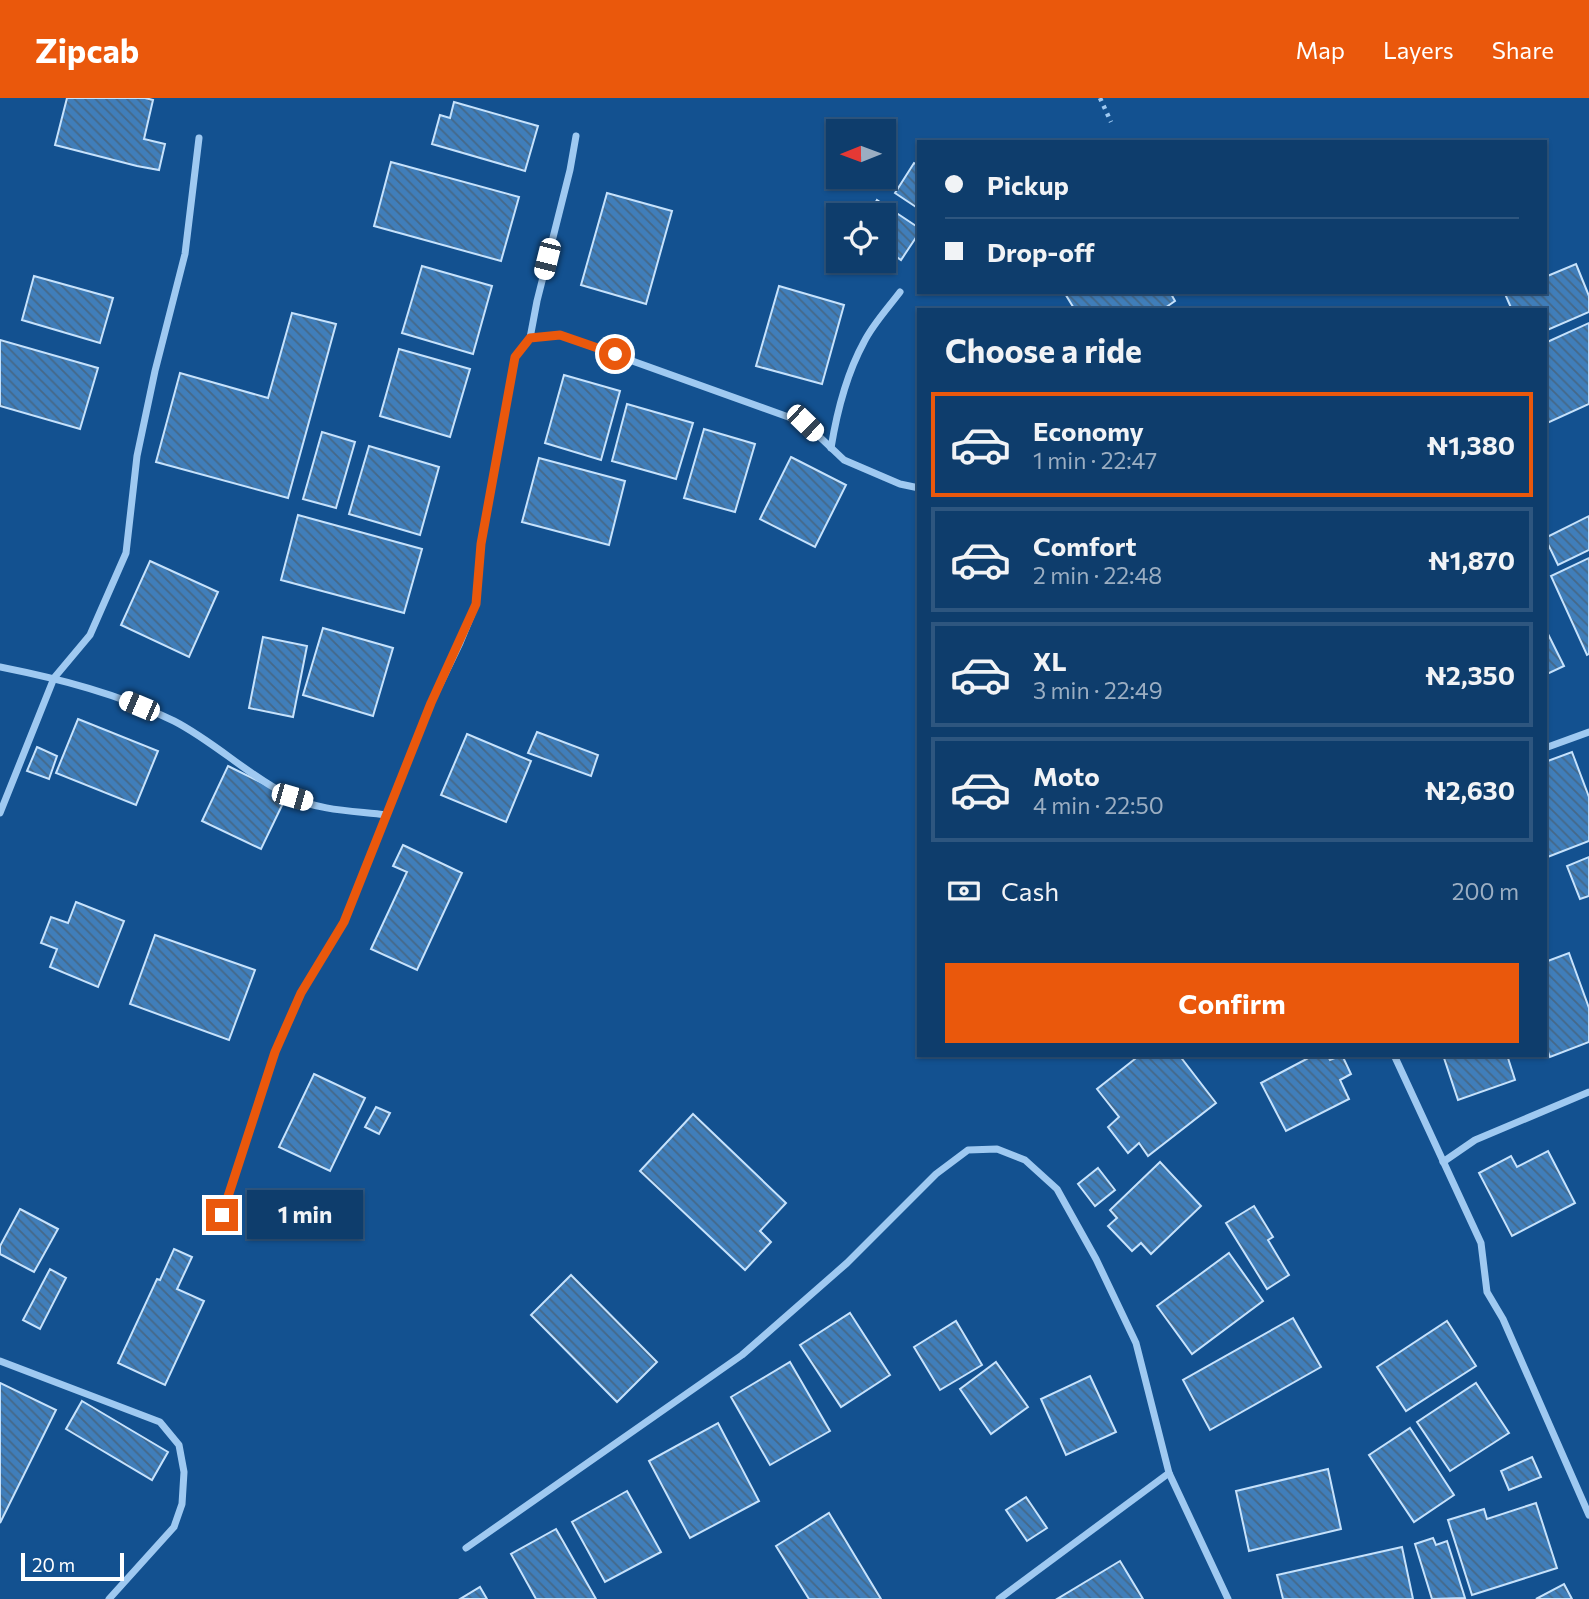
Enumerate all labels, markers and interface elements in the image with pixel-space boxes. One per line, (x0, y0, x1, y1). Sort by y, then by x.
text: Zipcab (35, 29, 139, 70)
text: Map (1296, 35, 1345, 64)
text: Layers (1383, 35, 1454, 64)
text: Share (1492, 35, 1554, 64)
north arrow (826, 119, 896, 189)
map controls (826, 119, 896, 273)
text: Pickup (987, 169, 1069, 200)
button: locate (826, 203, 896, 273)
car (532, 236, 563, 282)
text: Drop-off (987, 236, 1094, 267)
text: Choose a ride (945, 330, 1142, 370)
route start (599, 338, 631, 370)
car (783, 401, 828, 445)
icon: car (949, 413, 1012, 476)
text: Economy (1033, 415, 1144, 446)
text: ₦1,380 (1427, 429, 1515, 460)
text: 1 min · 22:47 (1033, 446, 1157, 474)
icon: car (949, 528, 1012, 591)
text: Comfort (1033, 530, 1136, 561)
text: ₦1,870 (1428, 544, 1515, 575)
text: 2 min · 22:48 (1033, 561, 1162, 589)
icon: car (949, 643, 1012, 706)
text: XL (1033, 645, 1067, 676)
text: ₦2,350 (1425, 659, 1515, 690)
text: 3 min · 22:49 (1033, 676, 1163, 704)
car (116, 688, 163, 724)
icon: car (949, 758, 1012, 821)
text: Moto (1033, 760, 1100, 791)
text: ₦2,630 (1425, 774, 1515, 805)
car (269, 781, 316, 813)
text: 4 min · 22:50 (1033, 791, 1164, 819)
icon: cash (945, 872, 983, 910)
text: Cash (1001, 875, 1059, 906)
text: 200 m (1452, 877, 1519, 905)
button: Confirm (945, 963, 1519, 1043)
callout: 1 min (246, 1190, 362, 1240)
route end (206, 1199, 238, 1231)
text: 1 min (278, 1200, 332, 1228)
scale bar (21, 1550, 124, 1582)
text: 20 m (32, 1553, 75, 1576)

